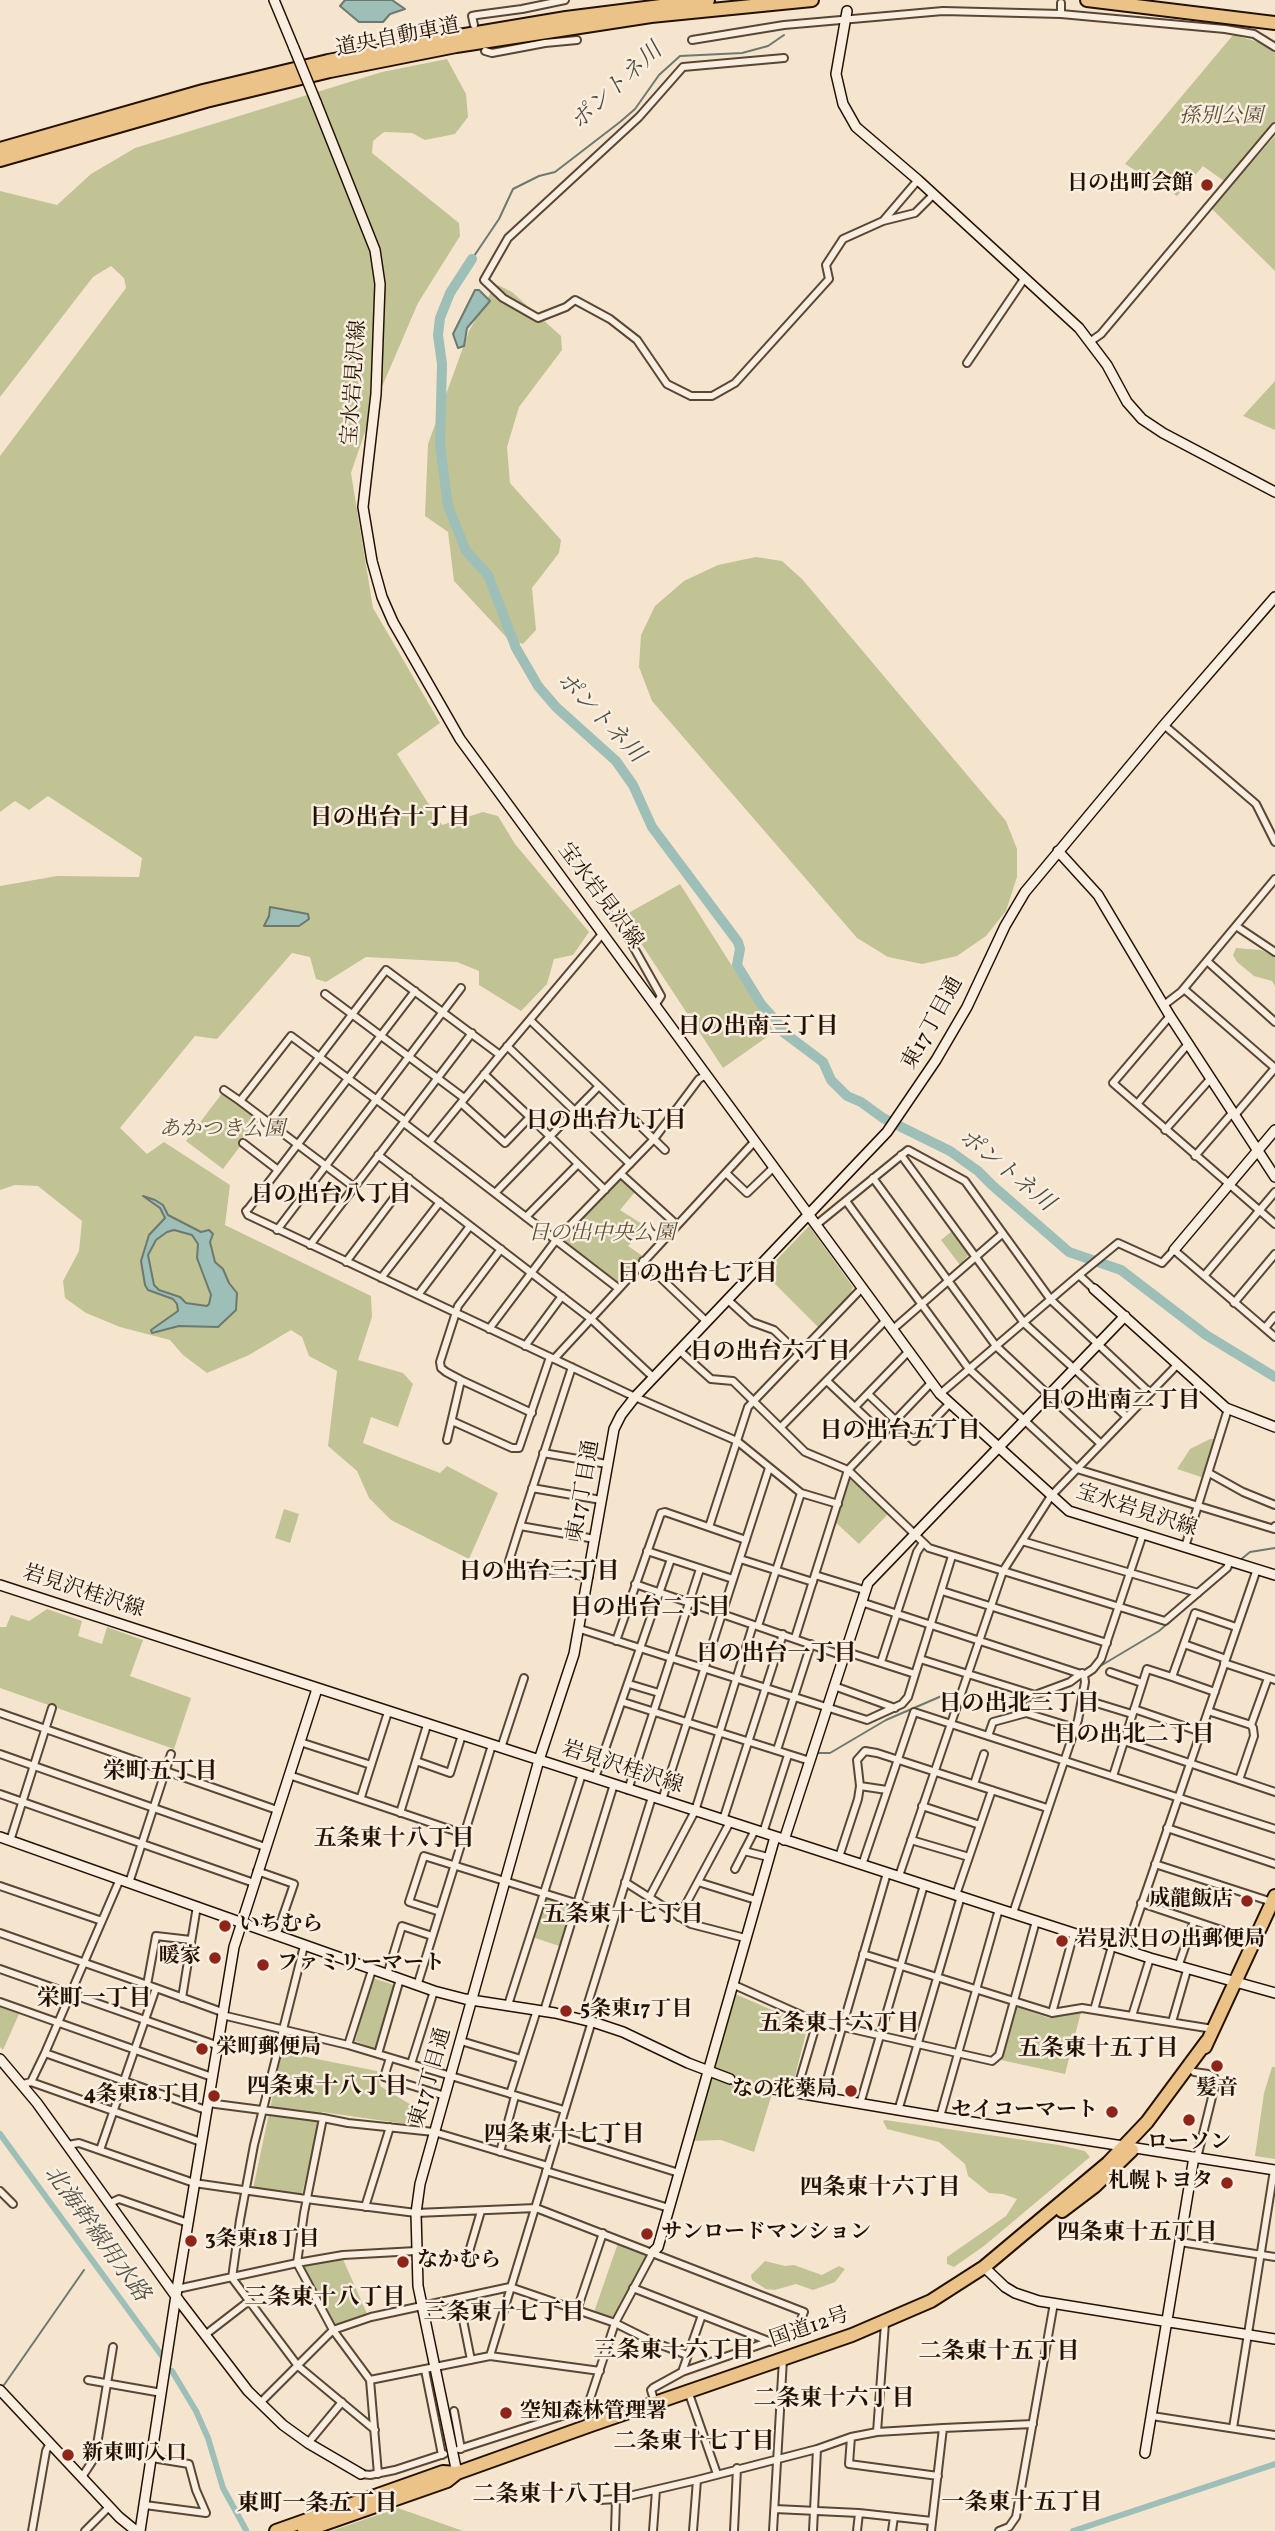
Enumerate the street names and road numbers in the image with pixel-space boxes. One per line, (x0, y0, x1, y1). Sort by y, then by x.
street label: 道央自動車道 (334, 15, 462, 63)
street label: 宝水岩見沢線 (339, 319, 373, 447)
street label: 宝水岩見沢線 (551, 839, 647, 955)
street label: 東17丁目通 (898, 973, 970, 1075)
street label: 東17丁目通 (564, 1438, 606, 1544)
street label: 宝水岩見沢線 (1072, 1481, 1200, 1543)
street label: 岩見沢桂沢線 (19, 1562, 147, 1624)
street label: 岩見沢桂沢線 (558, 1738, 686, 1800)
street label: 東17丁目通 (406, 2025, 458, 2131)
street label: 国道12号 (767, 2304, 853, 2354)

